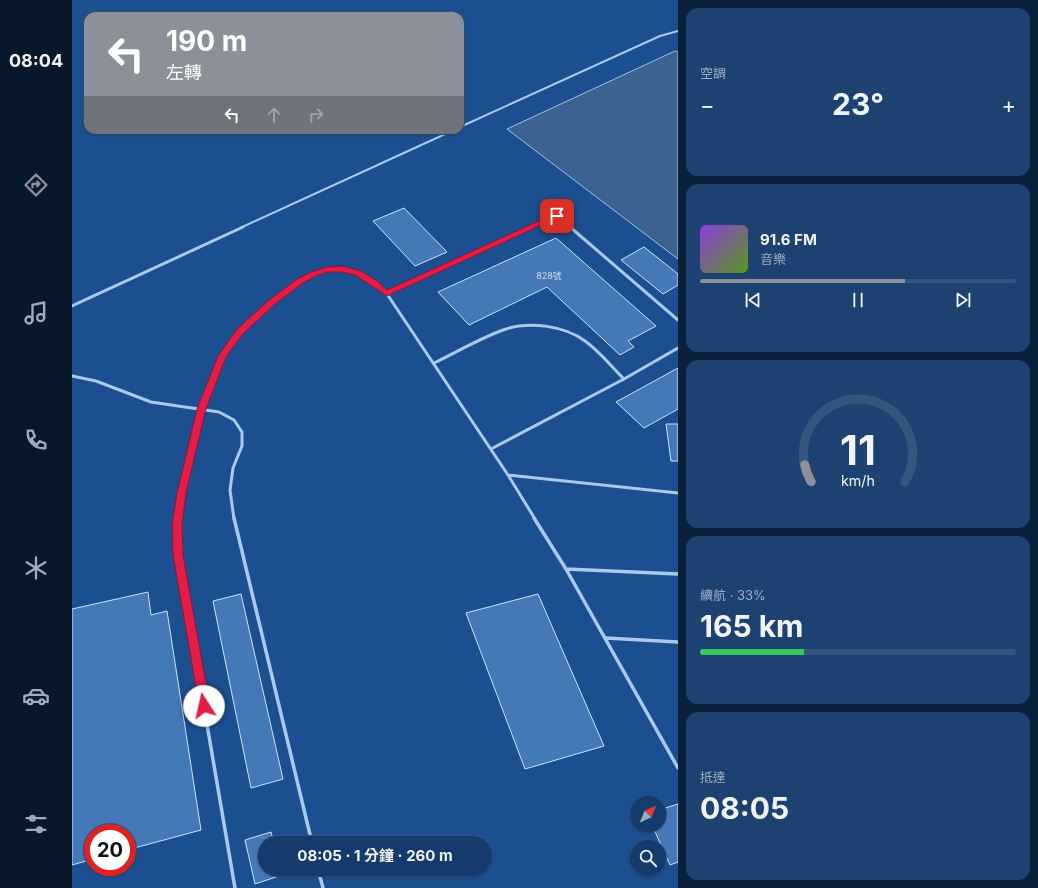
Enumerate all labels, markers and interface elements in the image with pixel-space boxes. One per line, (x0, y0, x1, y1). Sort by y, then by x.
text: 190 m (166, 24, 247, 58)
icon: left (100, 28, 152, 80)
text: 08:04 (9, 50, 63, 71)
text: 左轉 (166, 62, 202, 83)
text: 空調 (700, 65, 726, 81)
text: 23° (832, 86, 884, 122)
text: − (700, 92, 715, 118)
text: + (1001, 92, 1016, 118)
icon: left (221, 104, 243, 126)
icon: ahead (263, 104, 285, 126)
icon: right (305, 104, 327, 126)
icon: directions (22, 171, 50, 199)
pin (540, 199, 574, 233)
icon: arrive (546, 205, 568, 227)
text: 91.6 FM (760, 230, 817, 249)
text: 音樂 (760, 251, 786, 267)
house number: 828號 (536, 270, 562, 281)
icon: previous (742, 289, 764, 311)
icon: pause (847, 289, 869, 311)
icon: next (952, 289, 974, 311)
icon: music (22, 299, 50, 327)
text: 11 (840, 425, 876, 475)
icon: phone (22, 426, 50, 454)
text: km/h (841, 472, 875, 489)
icon: climate (22, 554, 50, 582)
text: 續航 · 33% (700, 587, 766, 603)
text: 165 km (700, 608, 803, 644)
icon: car (22, 682, 50, 710)
position arrow (183, 685, 225, 727)
text: 抵達 (700, 769, 726, 785)
text: 08:05 (700, 790, 789, 826)
north arrow (630, 796, 666, 832)
map controls (630, 796, 666, 876)
icon: filters (22, 810, 50, 838)
speed limit sign: 20 (84, 824, 136, 876)
button: search (630, 840, 666, 876)
text: 08:05 · 1 分鐘 · 260 m (297, 846, 453, 865)

